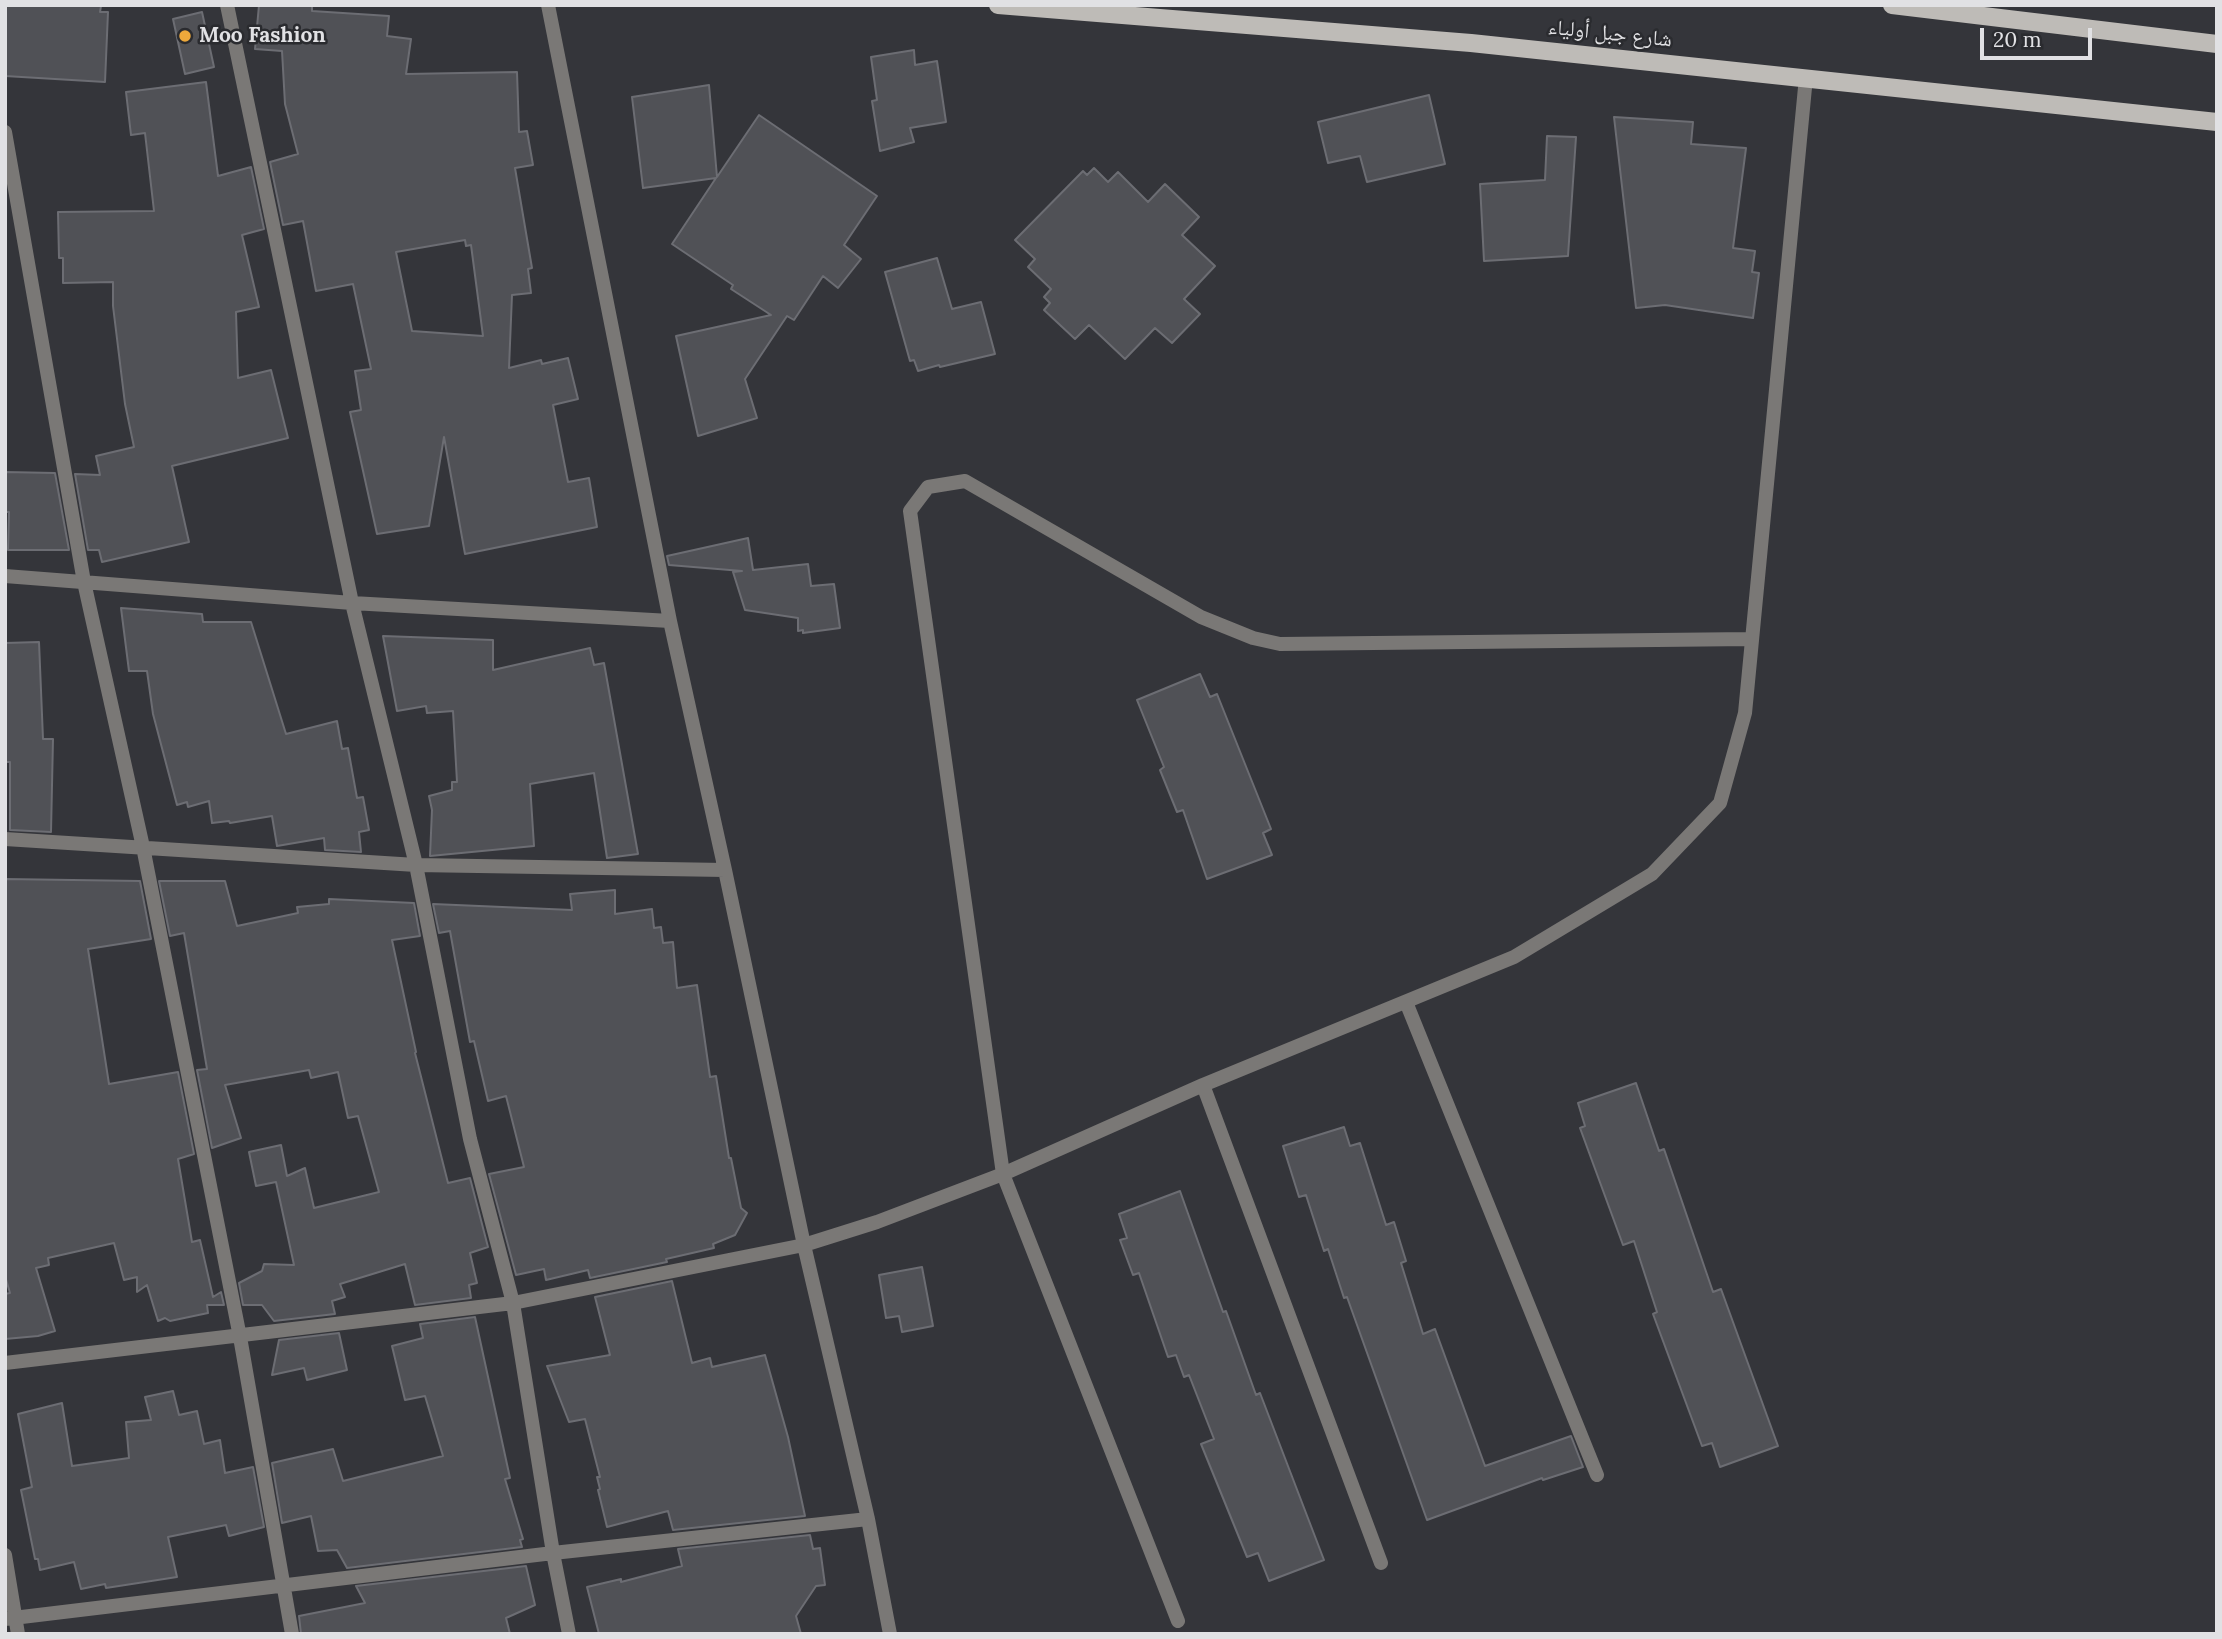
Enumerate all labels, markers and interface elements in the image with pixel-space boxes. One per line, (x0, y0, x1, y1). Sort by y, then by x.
scale bar (1984, 14, 2096, 58)
street label: شارع جبل أولياء (1547, 15, 1673, 53)
place label: Moo Fashion (199, 23, 326, 49)
text: 20 m (1993, 26, 2042, 53)
marker: Moo Fashion (177, 28, 193, 44)

